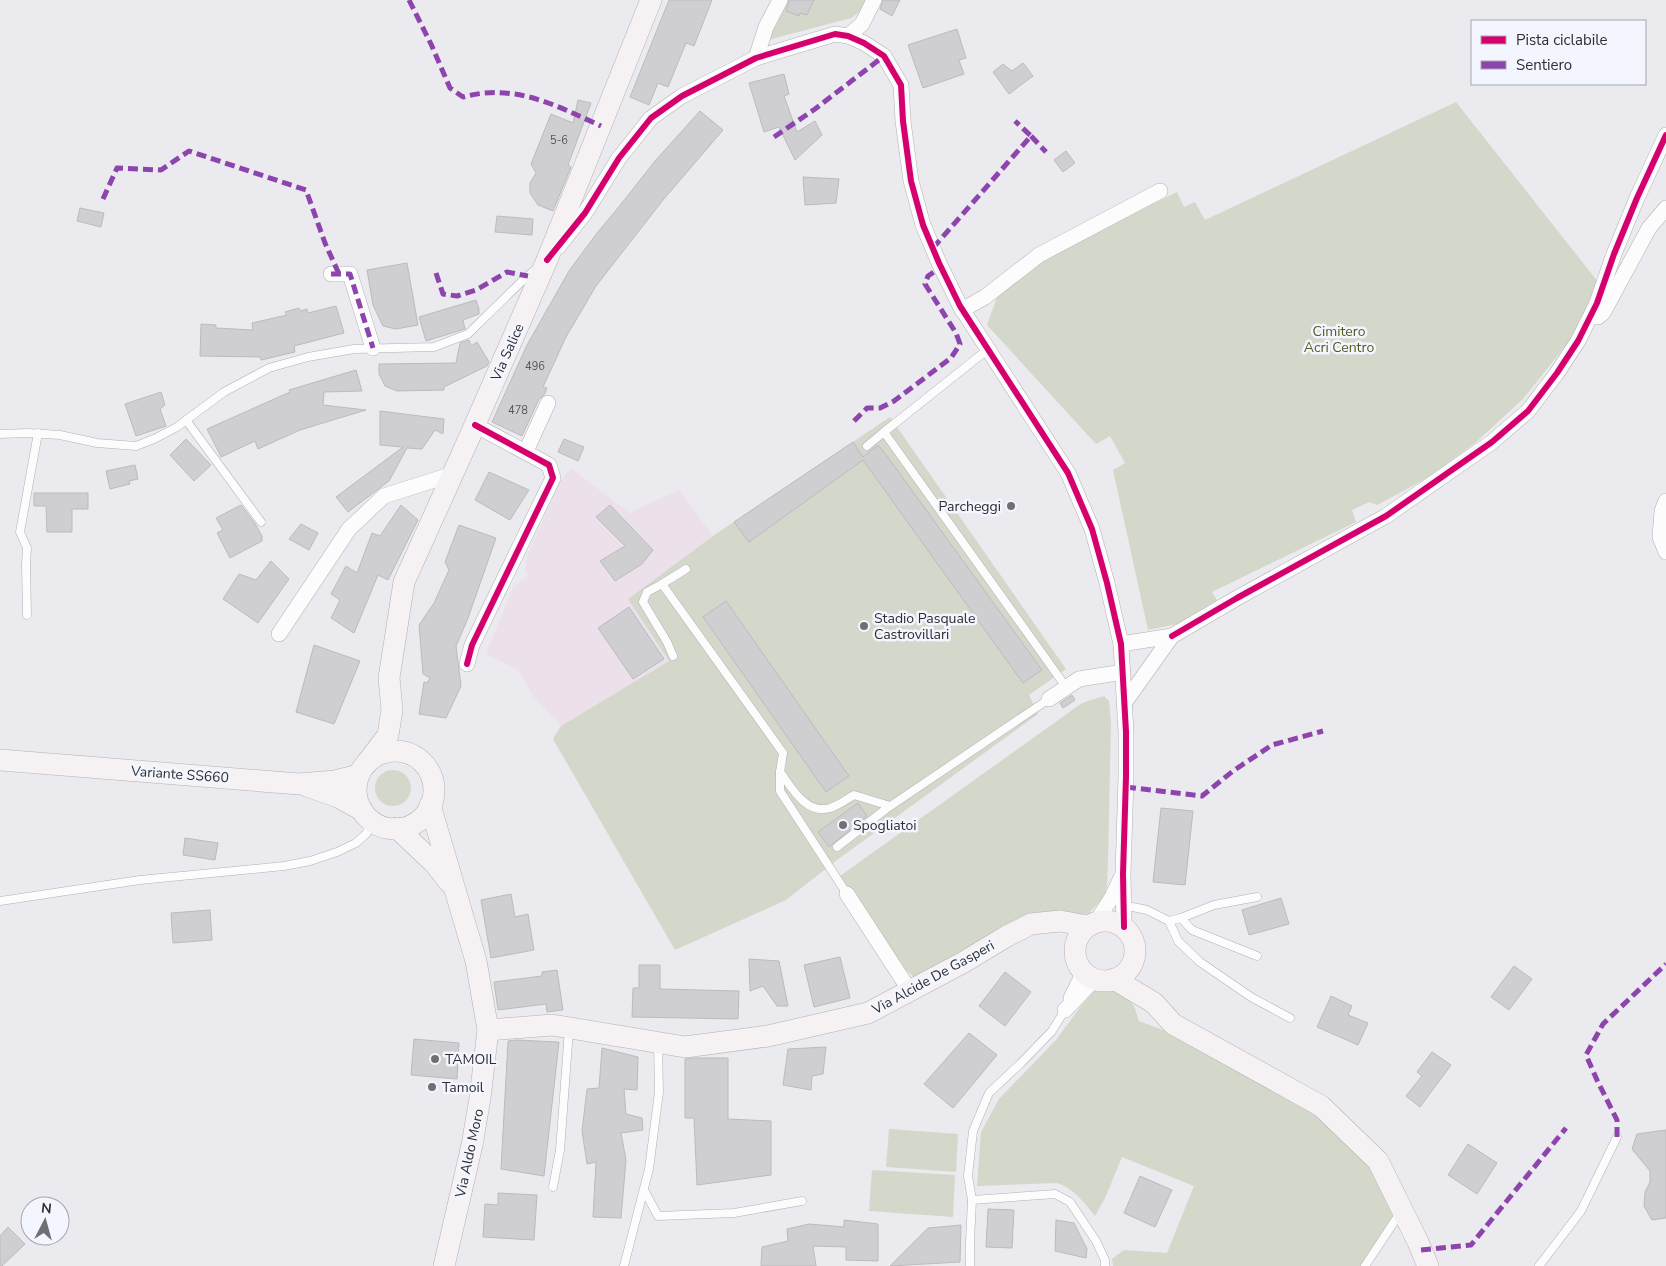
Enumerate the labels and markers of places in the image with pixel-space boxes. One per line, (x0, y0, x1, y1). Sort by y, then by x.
place label: Parcheggi (939, 497, 1001, 516)
marker: Parcheggi (1005, 500, 1017, 512)
place label: Stadio Pasquale Castrovillari (874, 609, 975, 644)
marker: Stadio Pasquale Castrovillari (858, 620, 870, 632)
place label: Spogliatoi (853, 816, 916, 835)
marker: Spogliatoi (837, 819, 849, 831)
place label: TAMOIL (445, 1050, 497, 1069)
marker: TAMOIL (429, 1053, 441, 1065)
place label: Tamoil (442, 1078, 485, 1097)
marker: Tamoil (426, 1081, 438, 1093)

